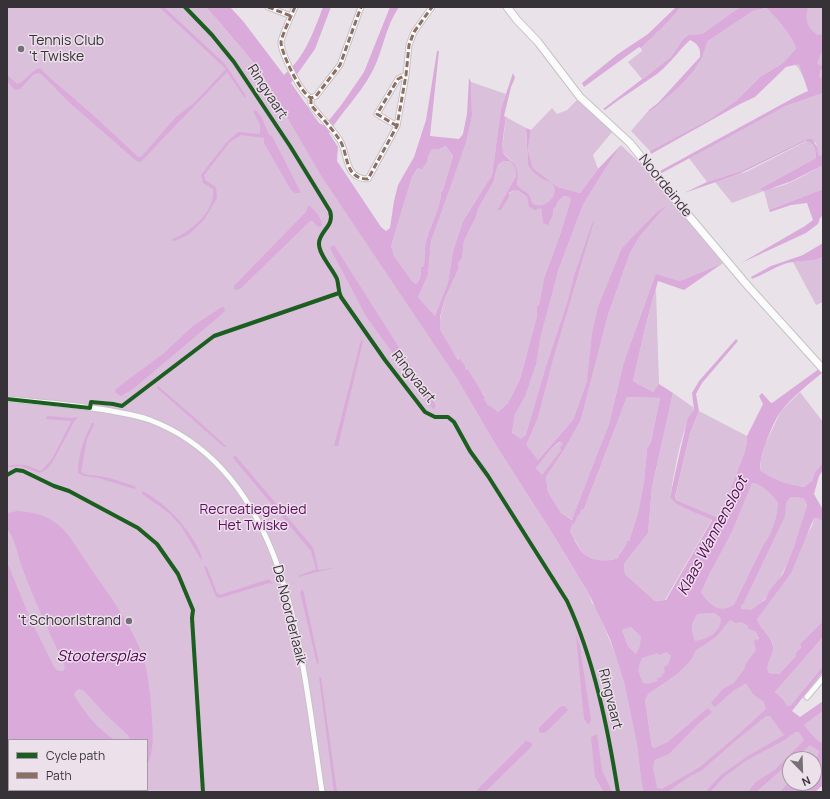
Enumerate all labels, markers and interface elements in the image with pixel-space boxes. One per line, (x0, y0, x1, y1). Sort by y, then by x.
place label: Tennis Club 't Twiske (29, 33, 104, 66)
marker: Tennis Club 't Twiske (16, 44, 26, 54)
street label: Ringvaart (243, 62, 291, 122)
street label: Noordeinde (635, 151, 695, 221)
street label: Ringvaart (387, 348, 439, 406)
water label: Klaas Wannensloot (674, 474, 752, 598)
park label: Recreatiegebied Het Twiske (199, 502, 307, 534)
street label: De Noorderlaaik (269, 563, 309, 667)
place label: 't Schoorlstrand (18, 613, 121, 629)
marker: 't Schoorlstrand (124, 616, 134, 626)
water label: Stootersplas (57, 648, 145, 666)
street label: Ringvaart (594, 667, 626, 731)
legend (8, 739, 148, 791)
text: Cycle path (46, 747, 105, 764)
north arrow (782, 751, 822, 791)
text: Path (46, 767, 72, 784)
text: N (800, 773, 813, 790)

